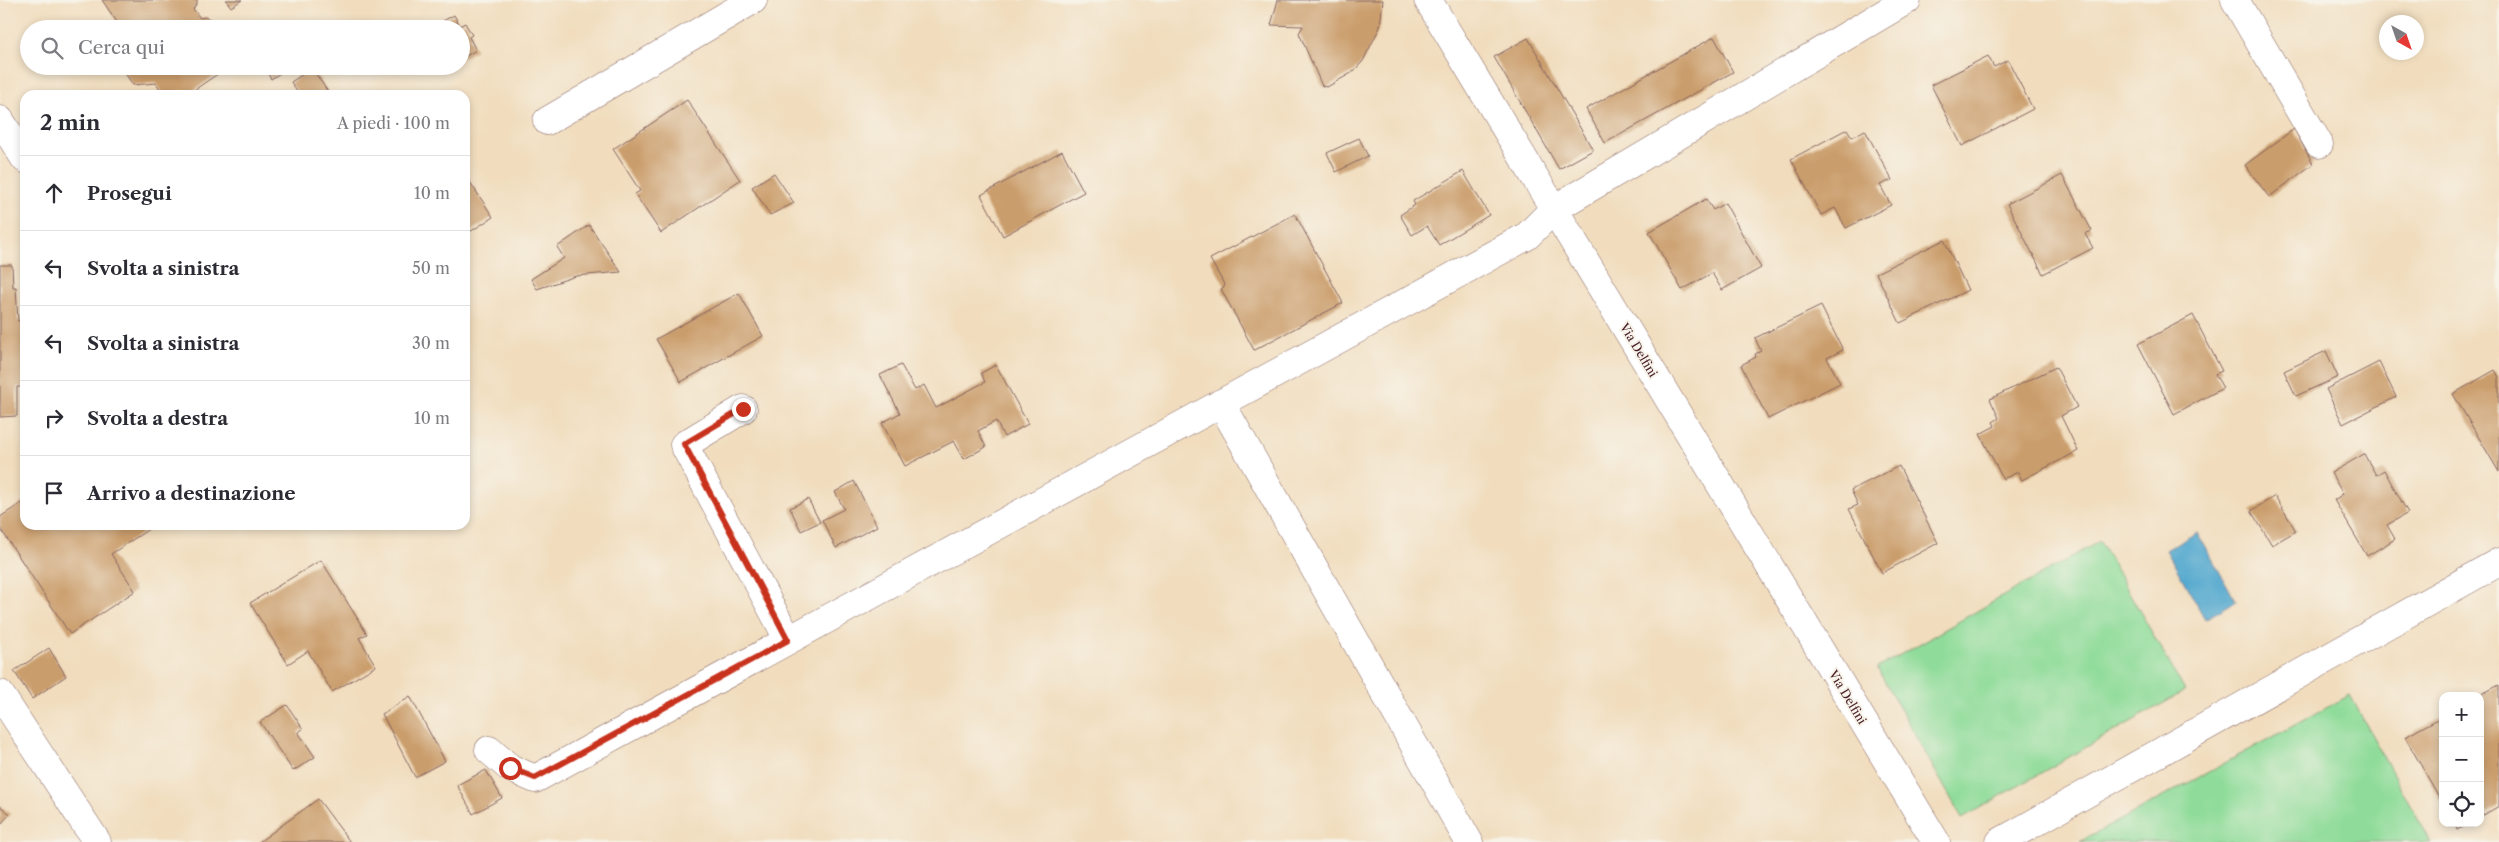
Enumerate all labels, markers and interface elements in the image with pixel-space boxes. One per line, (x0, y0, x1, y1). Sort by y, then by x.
north arrow (2379, 15, 2424, 60)
search box (20, 20, 470, 75)
icon: search (38, 34, 66, 62)
text: Cerca qui (78, 36, 165, 59)
text: 2 min (40, 110, 100, 135)
text: A piedi · 100 m (337, 113, 450, 133)
icon: ahead (40, 179, 68, 207)
text: Prosegui (87, 182, 172, 205)
text: 10 m (414, 183, 450, 203)
icon: left (40, 254, 68, 282)
text: Svolta a sinistra (87, 257, 240, 280)
text: 50 m (412, 258, 450, 278)
street label: Via Delfini (1616, 319, 1661, 380)
icon: left (40, 329, 68, 357)
text: Svolta a sinistra (87, 332, 240, 355)
text: 30 m (412, 333, 450, 353)
route end (732, 398, 755, 421)
icon: right (40, 404, 68, 432)
text: Svolta a destra (87, 407, 228, 430)
text: 10 m (414, 408, 450, 428)
icon: arrive (40, 479, 68, 507)
text: Arrivo a destinazione (87, 482, 296, 505)
street label: Via Delfini (1825, 666, 1870, 727)
map controls (2439, 692, 2484, 827)
button: + (2439, 692, 2484, 737)
button: − (2439, 737, 2484, 782)
route start (499, 757, 522, 780)
button: locate (2439, 782, 2484, 827)

